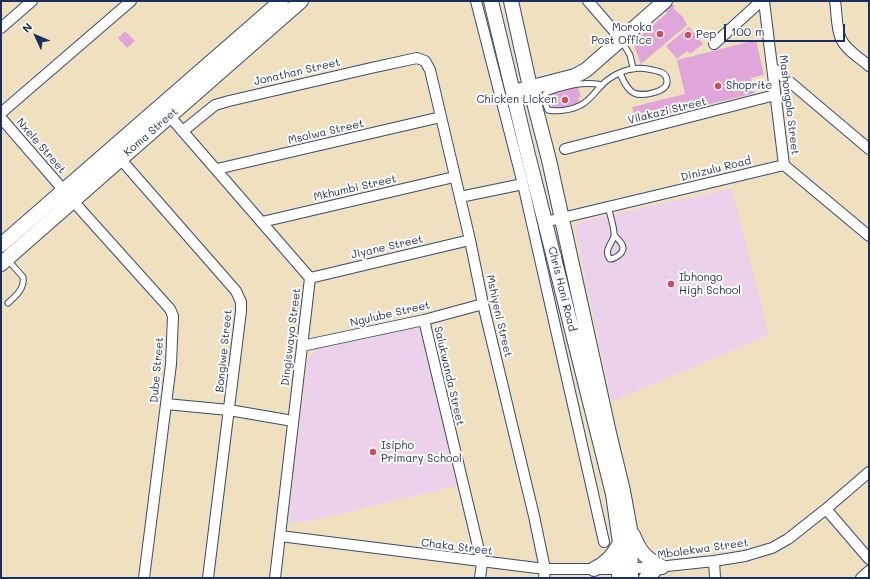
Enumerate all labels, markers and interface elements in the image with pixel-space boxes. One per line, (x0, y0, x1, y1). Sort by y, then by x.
north arrow (16, 16, 56, 56)
scale bar (726, 16, 847, 42)
text: N (19, 19, 35, 36)
place label: Moroka Post Office (591, 21, 652, 47)
text: 100 m (731, 23, 765, 39)
place label: Pep (696, 28, 716, 42)
marker: Moroka Post Office (655, 29, 665, 39)
marker: Pep (683, 30, 693, 40)
street label: Mashongolo Street (776, 54, 802, 156)
street label: Jonathan Street (253, 56, 341, 88)
place label: Shoprite (726, 79, 772, 93)
marker: Shoprite (713, 81, 723, 91)
place label: Chicken Licken (476, 93, 557, 107)
marker: Chicken Licken (560, 95, 570, 105)
street label: Vilakazi Street (626, 95, 708, 127)
street label: Koma Street (121, 105, 181, 159)
street label: Nxele Street (14, 116, 68, 176)
street label: Msolwa Street (287, 117, 365, 147)
street label: Dinizulu Road (679, 154, 753, 184)
street label: Mkhumbi Street (312, 172, 398, 204)
street label: Jiyane Street (350, 232, 424, 262)
street label: Chris Hani Road (545, 245, 579, 333)
place label: Ibhongo High School (679, 271, 741, 297)
street label: Mshiyeni Street (483, 273, 515, 359)
marker: Ibhongo High School (666, 279, 676, 289)
street label: Dingiswayo Street (278, 287, 304, 387)
street label: Ngulube Street (349, 298, 431, 330)
street label: Bongiwe Street (213, 309, 235, 393)
street label: Salukwanda Street (431, 325, 467, 427)
street label: Dube Street (148, 337, 166, 403)
place label: Isipho Primary School (381, 439, 462, 465)
marker: Isipho Primary School (368, 447, 378, 457)
street label: Chaka Street (420, 536, 494, 558)
street label: Mbolekwa Street (657, 536, 749, 562)

